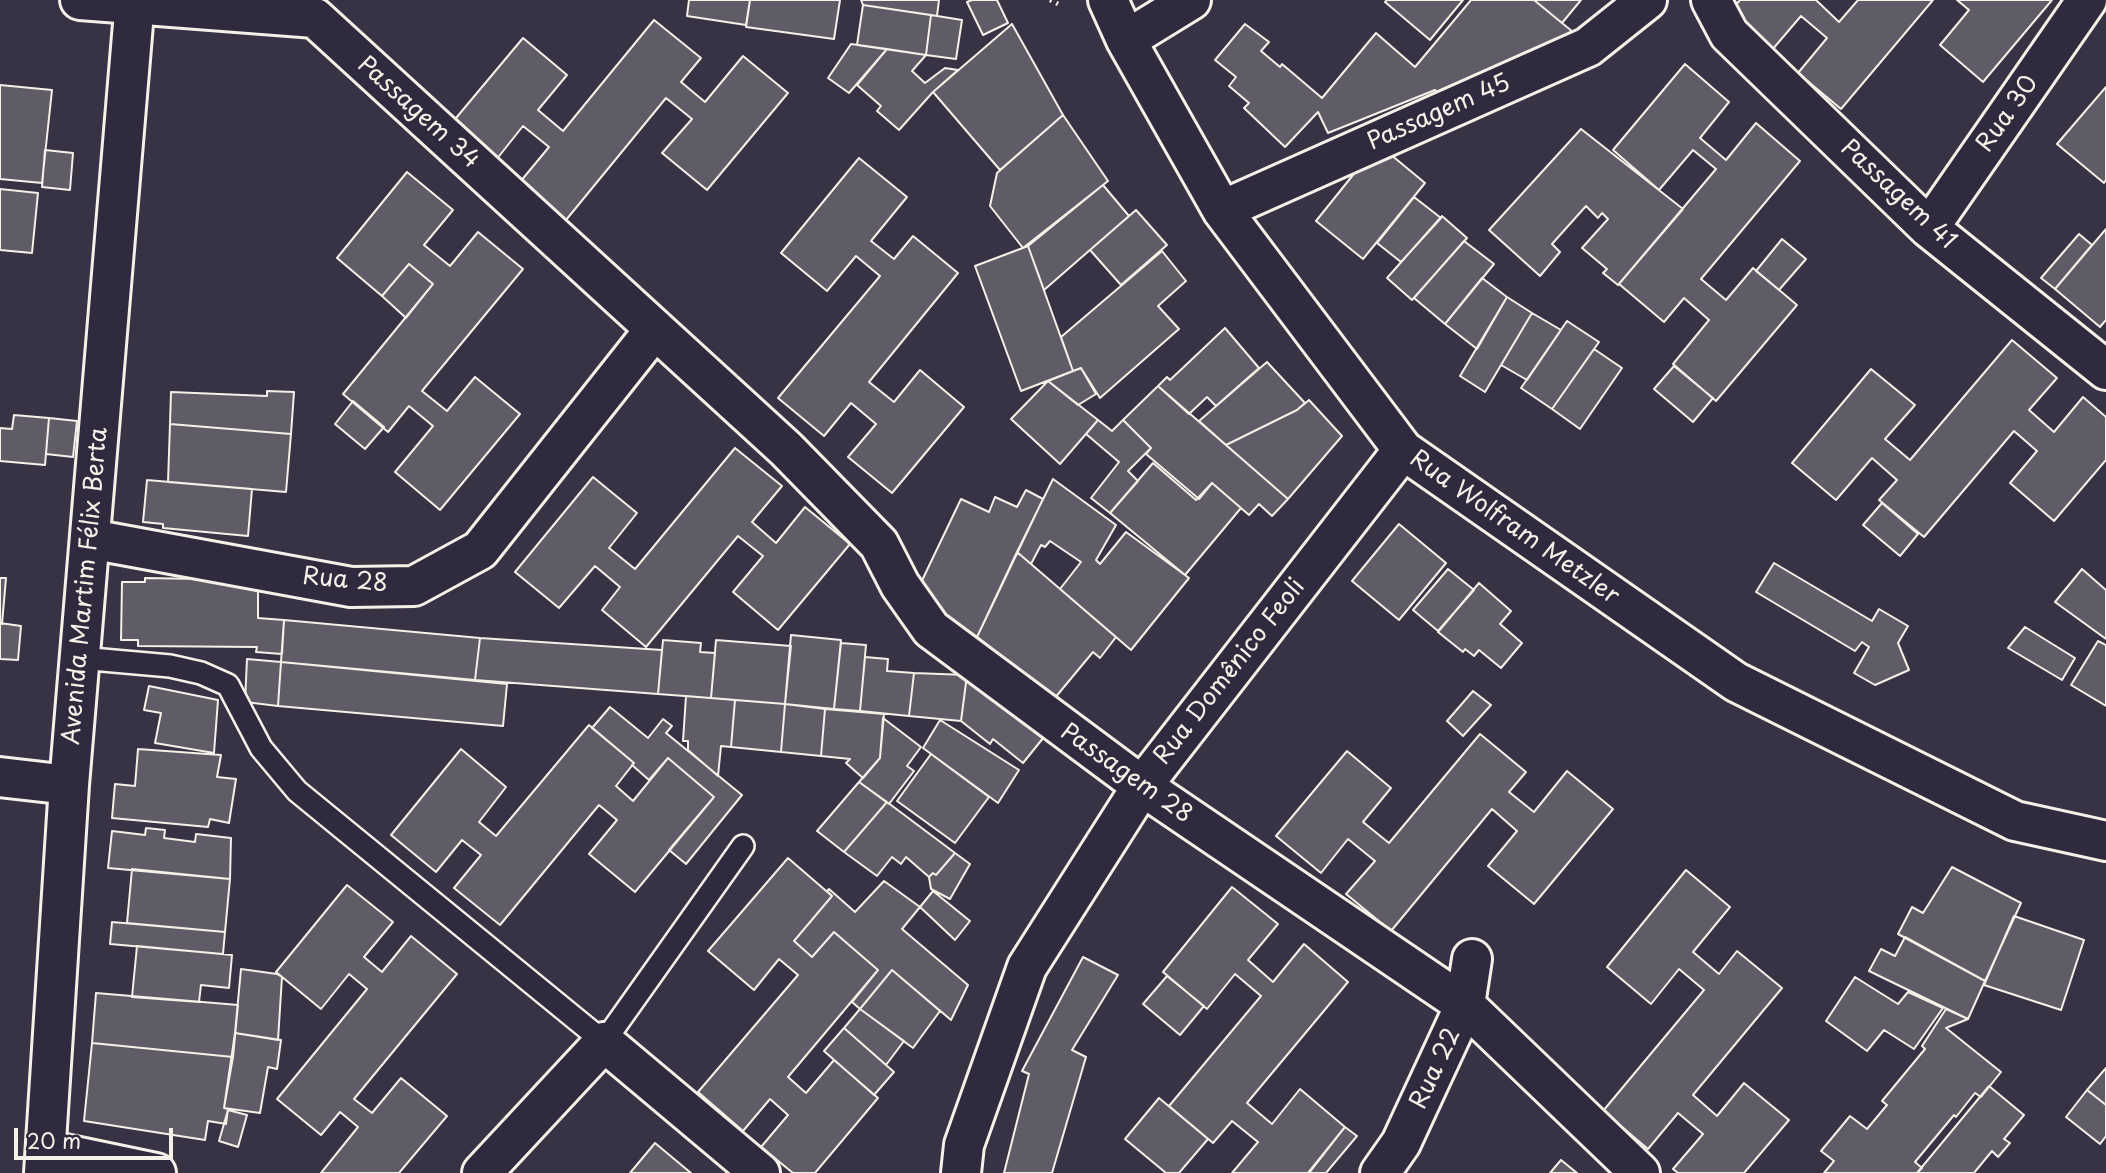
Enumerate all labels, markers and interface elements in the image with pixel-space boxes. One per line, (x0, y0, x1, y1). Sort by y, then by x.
street label: Passagem 34 (351, 51, 485, 175)
street label: Passagem 45 (1363, 69, 1515, 157)
street label: Rua 30 (1971, 70, 2045, 158)
street label: Passagem 41 (1834, 134, 1962, 256)
street label: Avenida Martim Félix Berta (58, 426, 114, 746)
street label: Rua Wolfram Metzler (1404, 445, 1624, 611)
street label: Rua 28 (301, 563, 389, 599)
street label: Rua Domênico Feoli (1148, 573, 1312, 771)
street label: Passagem 28 (1055, 718, 1197, 830)
street label: Rua 22 (1405, 1024, 1467, 1114)
scale bar (18, 1114, 177, 1158)
text: 20 m (27, 1124, 81, 1156)

